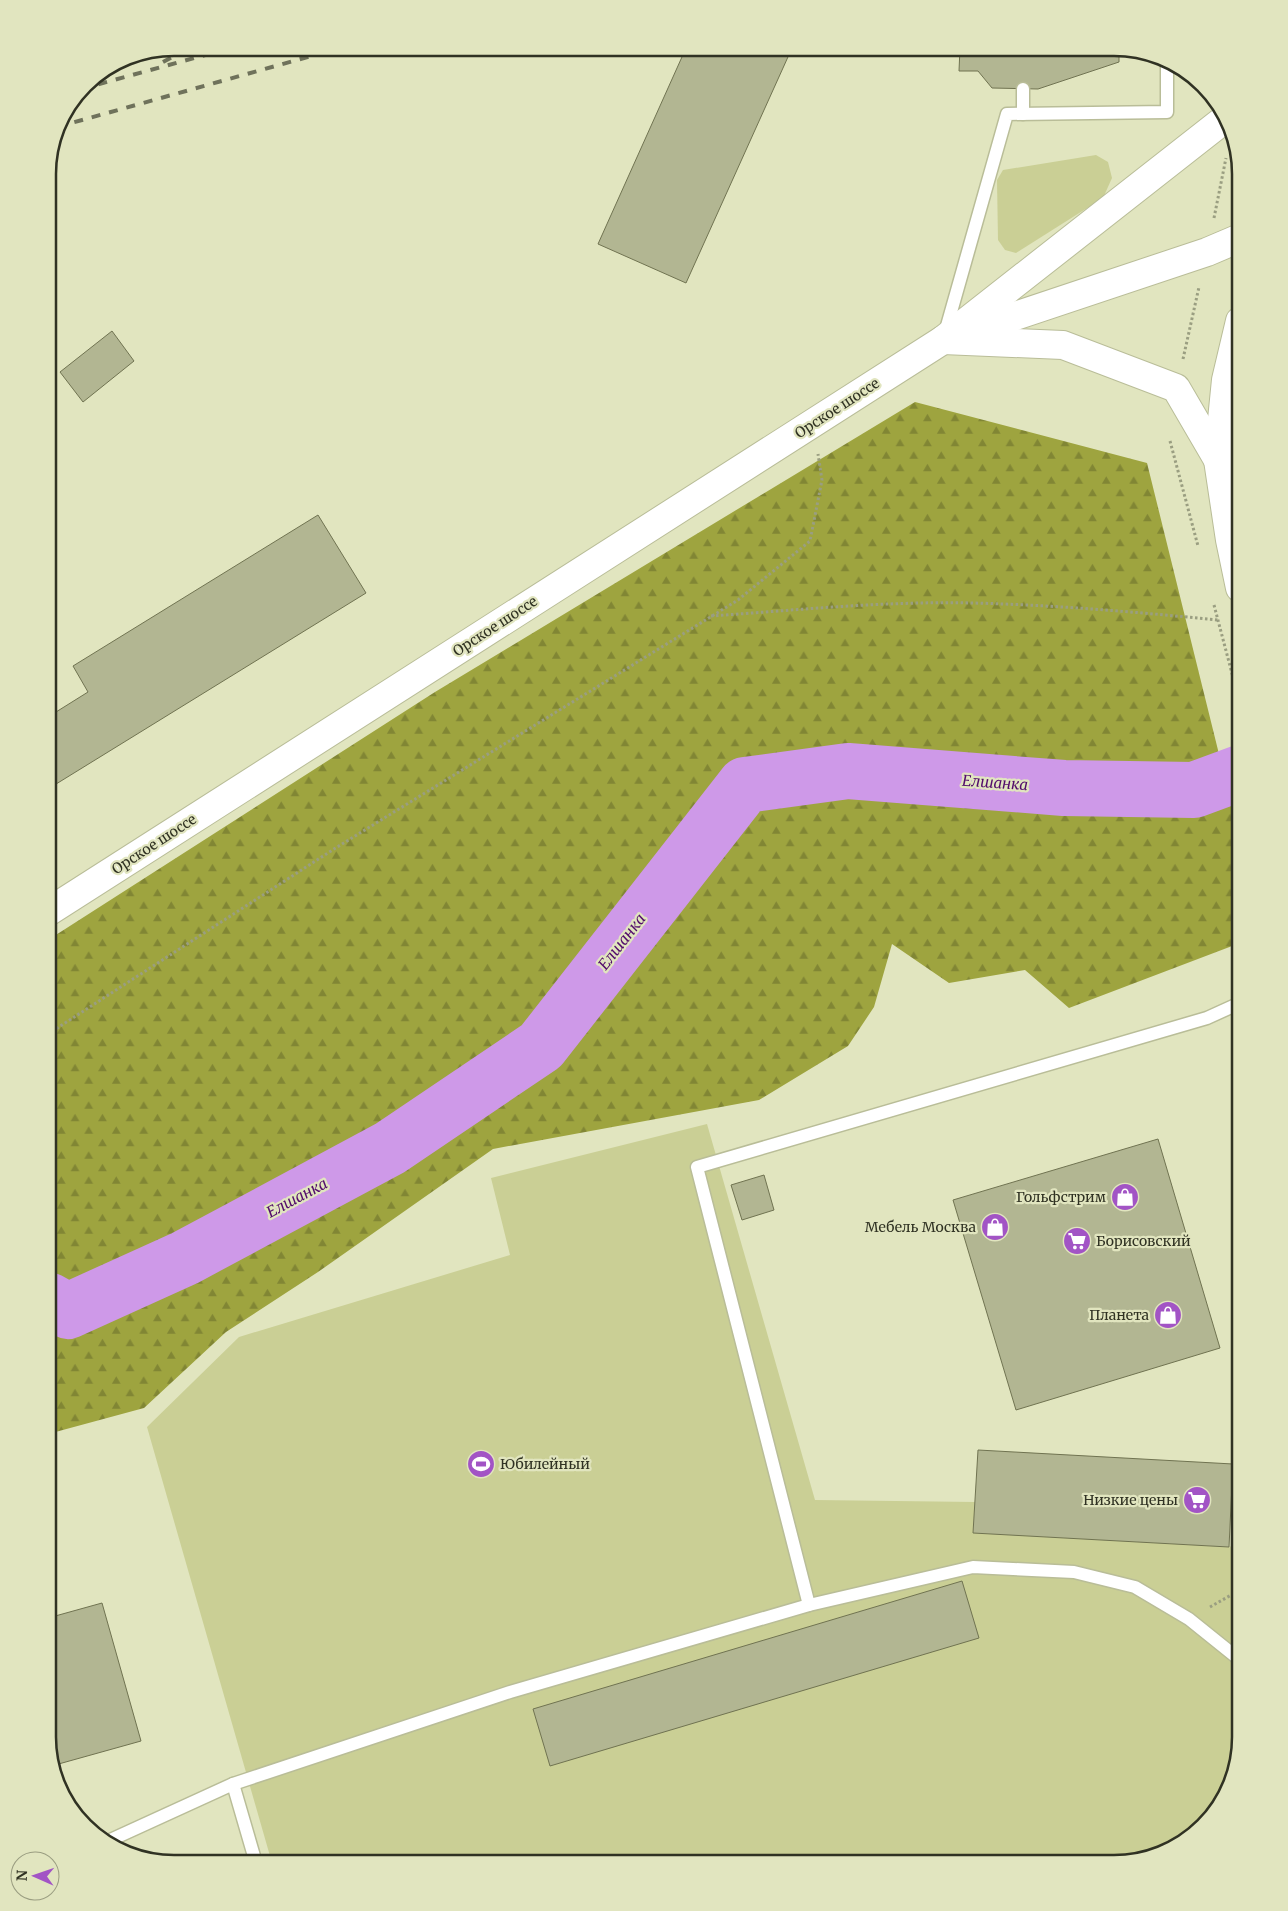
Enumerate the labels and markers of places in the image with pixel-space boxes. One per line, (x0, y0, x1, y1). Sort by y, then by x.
shop icon: Гольфстрим (1110, 1182, 1140, 1212)
place label: Гольфстрим (1016, 1188, 1107, 1206)
shop icon: Мебель Москва (980, 1212, 1010, 1242)
place label: Мебель Москва (865, 1218, 976, 1236)
supermarket icon: Борисовский (1062, 1226, 1092, 1256)
place label: Борисовский (1096, 1232, 1191, 1250)
shop icon: Планета (1153, 1300, 1183, 1330)
place label: Планета (1089, 1306, 1149, 1324)
sports icon: Юбилейный (466, 1449, 496, 1479)
place label: Юбилейный (500, 1455, 590, 1473)
supermarket icon: Низкие цены (1182, 1485, 1212, 1515)
place label: Низкие цены (1083, 1491, 1178, 1509)

